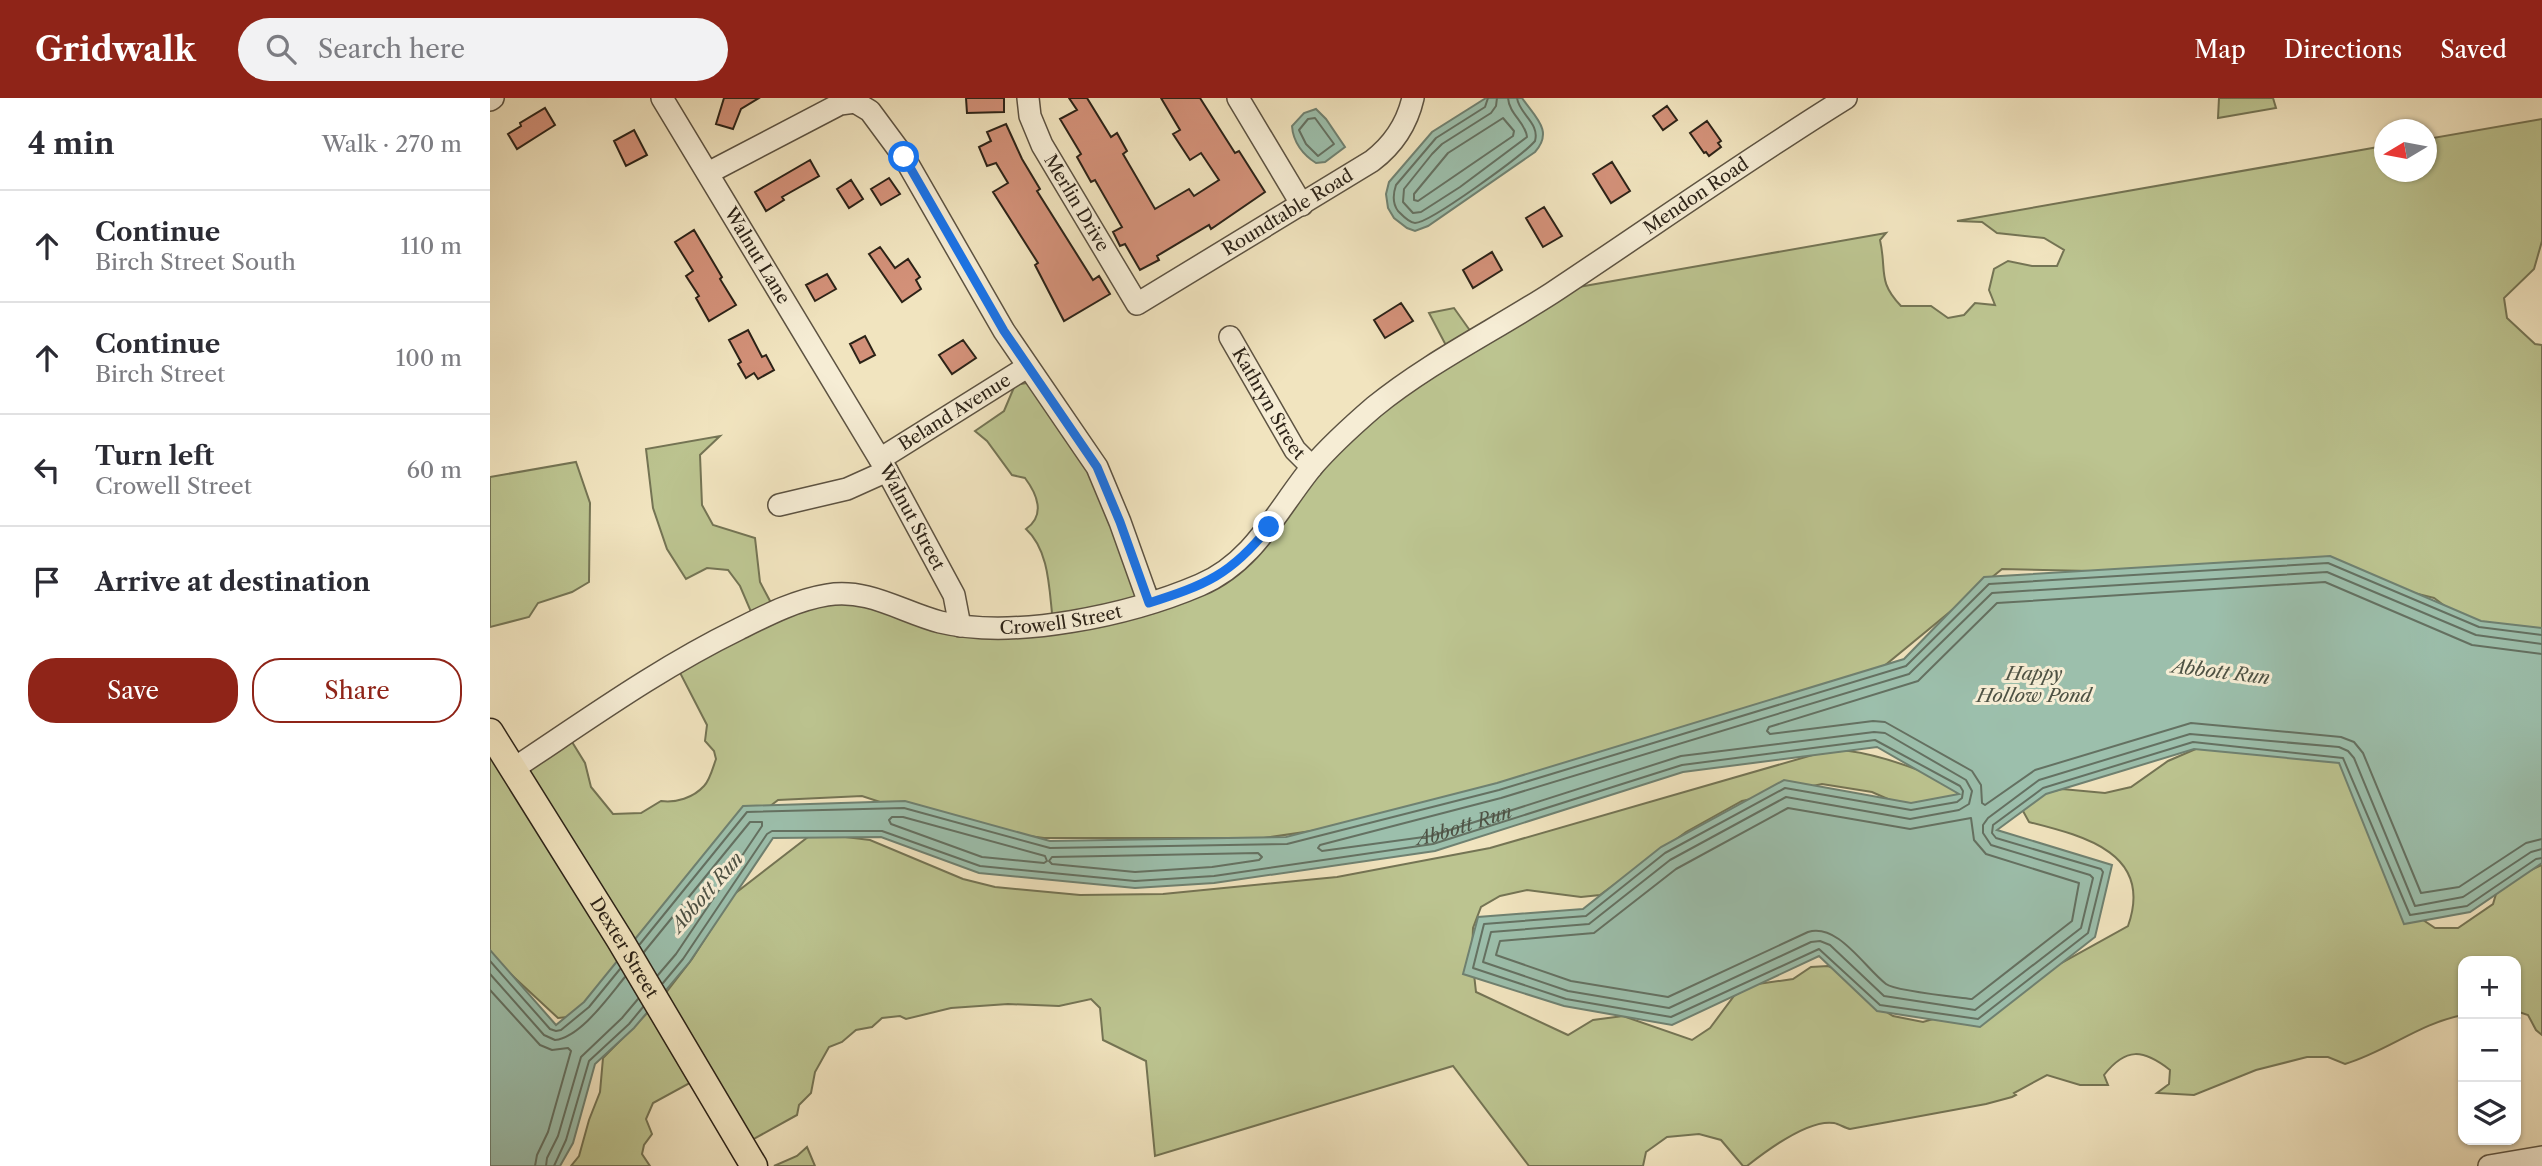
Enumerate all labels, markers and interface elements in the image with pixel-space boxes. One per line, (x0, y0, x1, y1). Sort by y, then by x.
search box (238, 18, 728, 81)
text: Gridwalk (35, 29, 196, 70)
icon: search (262, 30, 300, 68)
text: Search here (318, 33, 465, 65)
text: Map (2194, 35, 2246, 64)
text: Directions (2284, 35, 2402, 64)
text: Saved (2440, 35, 2507, 64)
north arrow (2374, 119, 2437, 182)
text: 4 min (28, 125, 114, 162)
text: Walk · 270 m (322, 130, 462, 158)
route start (888, 141, 919, 172)
street label: Merlin Drive (1039, 150, 1114, 255)
street label: Mendon Road (1639, 153, 1753, 239)
street label: Roundtable Road (1218, 164, 1357, 260)
street label: Walnut Lane (719, 202, 795, 308)
text: Continue (95, 216, 220, 248)
icon: ahead (28, 227, 66, 265)
text: 110 m (401, 232, 462, 260)
text: Birch Street South (95, 248, 296, 276)
text: Continue (95, 328, 220, 360)
icon: ahead (28, 339, 66, 377)
text: 100 m (396, 344, 462, 372)
street label: Kathryn Street (1227, 344, 1310, 465)
text: Birch Street (95, 360, 225, 388)
street label: Beland Avenue (895, 369, 1015, 456)
text: Turn left (95, 440, 214, 472)
icon: left (28, 451, 66, 489)
text: 60 m (406, 456, 462, 484)
street label: Walnut Street (874, 459, 950, 575)
text: Crowell Street (95, 472, 252, 500)
route end (1253, 511, 1284, 542)
icon: arrive (28, 563, 66, 601)
text: Arrive at destination (95, 566, 370, 598)
street label: Crowell Street (999, 600, 1125, 639)
water label: Abbott Run (2168, 654, 2271, 689)
button: Save (28, 658, 238, 723)
button: Share (252, 658, 462, 723)
water label: Happy Hollow Pond (1974, 662, 2093, 707)
water label: Abbott Run (1412, 799, 1515, 850)
water label: Abbott Run (664, 847, 748, 939)
street label: Dexter Street (585, 893, 663, 1003)
map controls (2458, 956, 2521, 1145)
button: + (2458, 956, 2521, 1019)
button: − (2458, 1019, 2521, 1082)
button: layers (2458, 1082, 2521, 1145)

